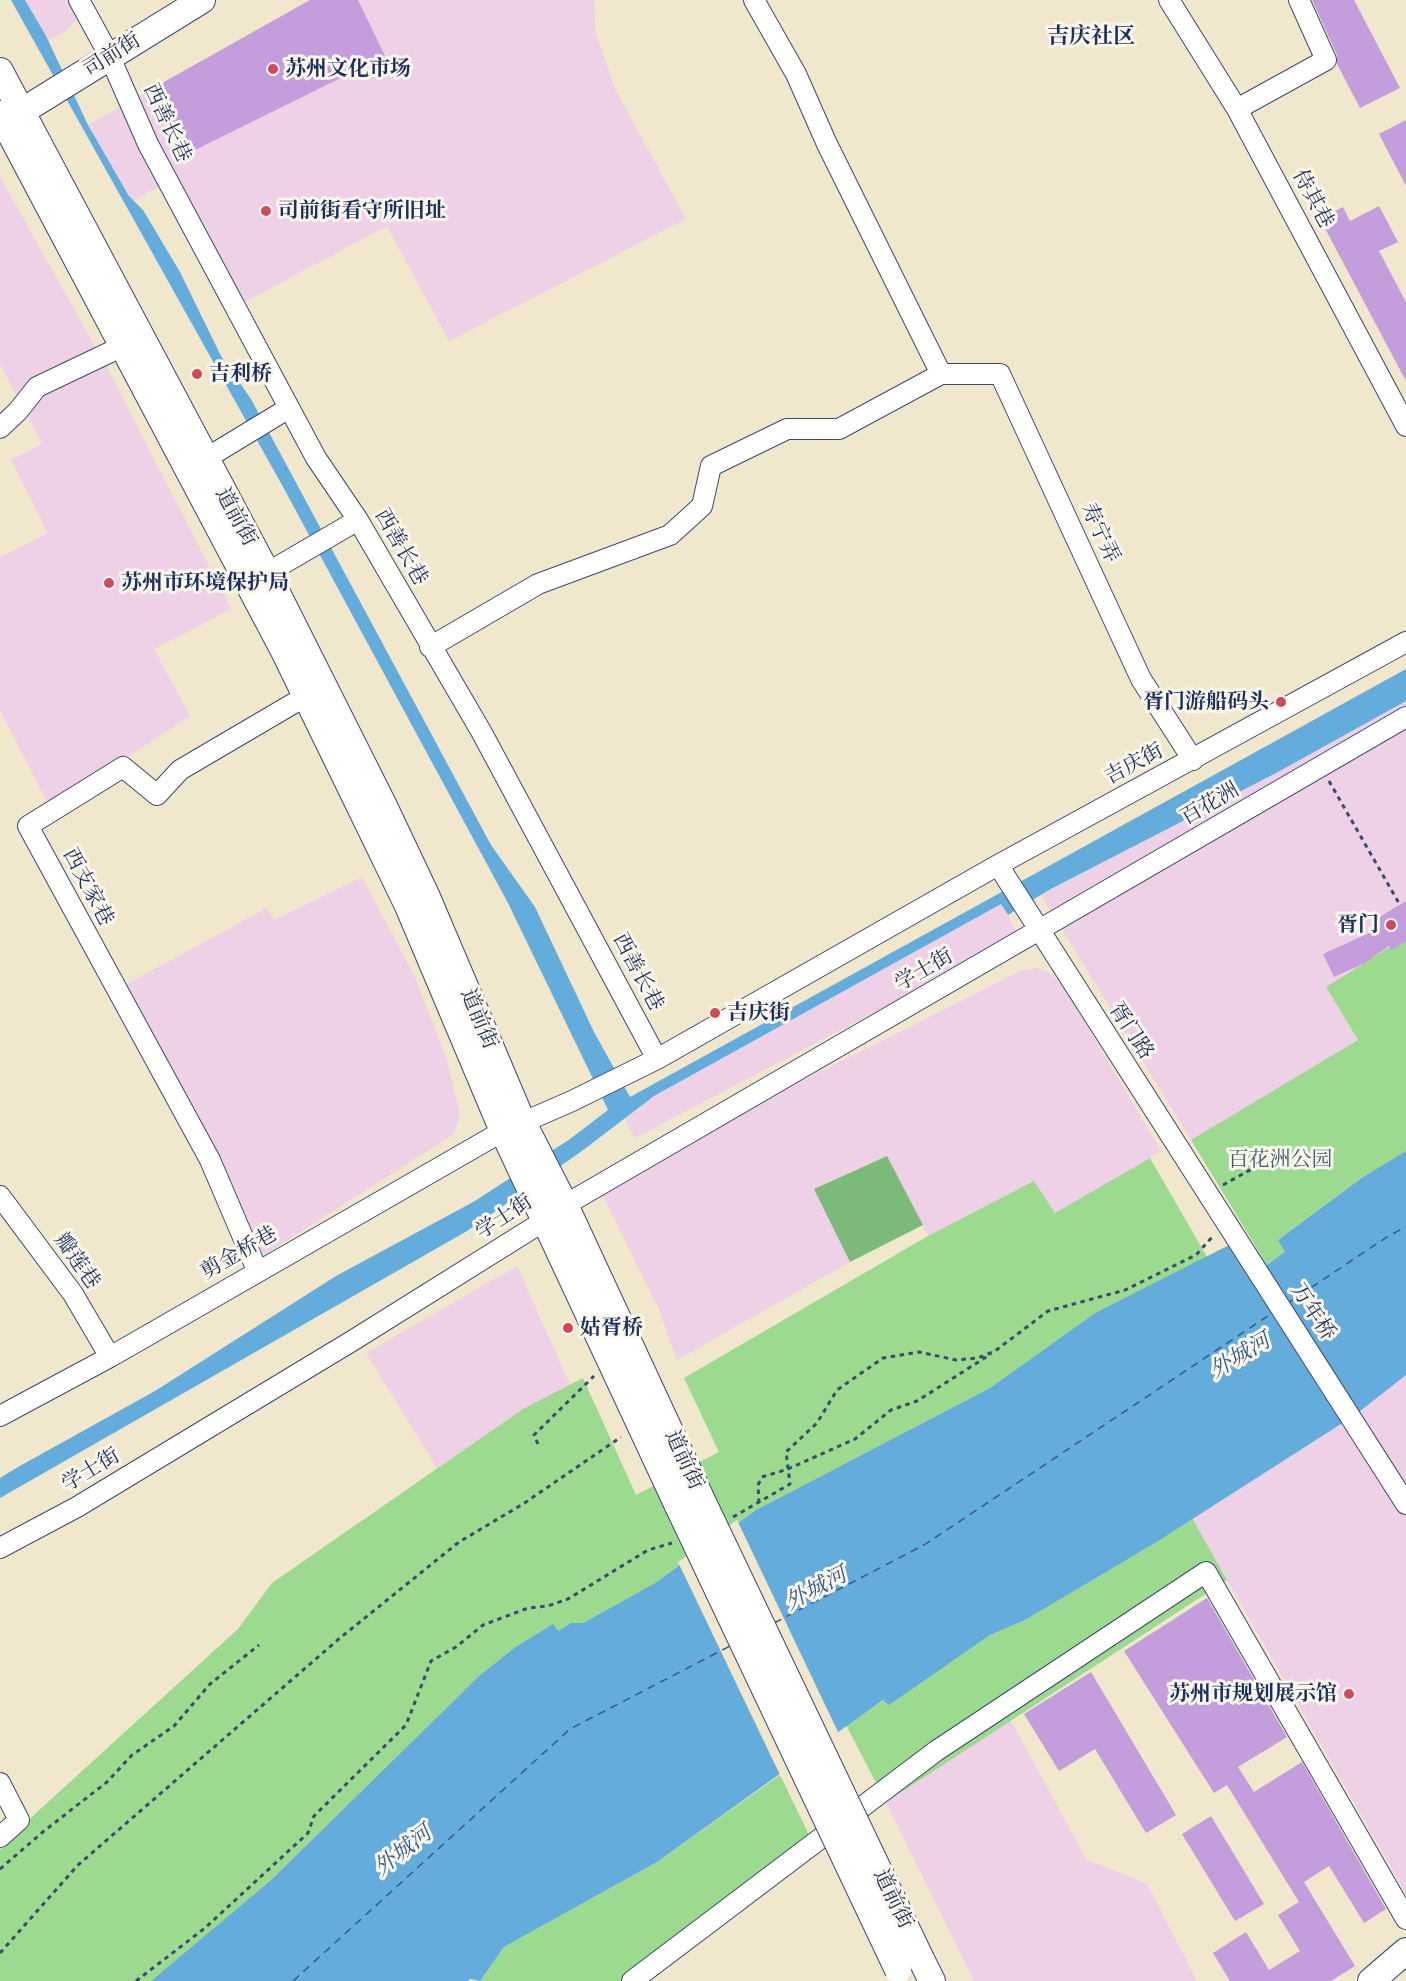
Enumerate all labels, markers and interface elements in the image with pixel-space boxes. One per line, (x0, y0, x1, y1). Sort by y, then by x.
district label: 吉庆社区 (1047, 24, 1135, 50)
street label: 司前街 (79, 28, 145, 82)
place label: 苏州文化市场 (285, 56, 411, 82)
marker: 苏州文化市场 (266, 62, 280, 76)
street label: 西善长巷 (138, 80, 196, 166)
street label: 侍其巷 (1287, 165, 1339, 233)
place label: 司前街看守所旧址 (278, 198, 446, 224)
marker: 司前街看守所旧址 (259, 204, 273, 218)
place label: 吉利桥 (209, 361, 272, 387)
marker: 吉利桥 (190, 367, 204, 381)
street label: 道前街 (210, 483, 262, 551)
street label: 寿宁弄 (1075, 499, 1125, 567)
street label: 西善长巷 (369, 504, 433, 590)
place label: 苏州市环境保护局 (121, 570, 289, 596)
marker: 苏州市环境保护局 (102, 576, 116, 590)
place label: 胥门游船码头 (1143, 689, 1269, 715)
marker: 胥门游船码头 (1274, 695, 1288, 709)
street label: 吉庆街 (1100, 738, 1168, 790)
street label: 百花洲 (1176, 777, 1244, 831)
street label: 西支家巷 (57, 844, 119, 930)
place label: 胥门 (1337, 912, 1379, 938)
marker: 胥门 (1384, 918, 1398, 932)
street label: 西善长巷 (607, 929, 669, 1015)
street label: 学士街 (890, 943, 958, 997)
street label: 道前街 (455, 985, 503, 1053)
street label: 胥门路 (1103, 998, 1159, 1064)
place label: 吉庆街 (727, 1000, 790, 1026)
marker: 吉庆街 (708, 1006, 722, 1020)
park label: 百花洲公园 (1228, 1147, 1332, 1173)
street label: 学士街 (471, 1189, 537, 1245)
street label: 剪金桥巷 (196, 1221, 282, 1285)
street label: 瓣莲巷 (49, 1228, 105, 1294)
street label: 万年桥 (1285, 1279, 1341, 1345)
place label: 姑胥桥 (580, 1315, 643, 1341)
marker: 姑胥桥 (561, 1321, 575, 1335)
water label: 外城河 (1205, 1328, 1275, 1384)
street label: 道前街 (659, 1426, 709, 1494)
street label: 学士街 (58, 1443, 124, 1497)
water label: 外城河 (781, 1562, 851, 1616)
place label: 苏州市规划展示馆 (1169, 1681, 1337, 1707)
marker: 苏州市规划展示馆 (1342, 1687, 1356, 1701)
water label: 外城河 (369, 1820, 437, 1882)
street label: 道前街 (868, 1865, 918, 1933)

